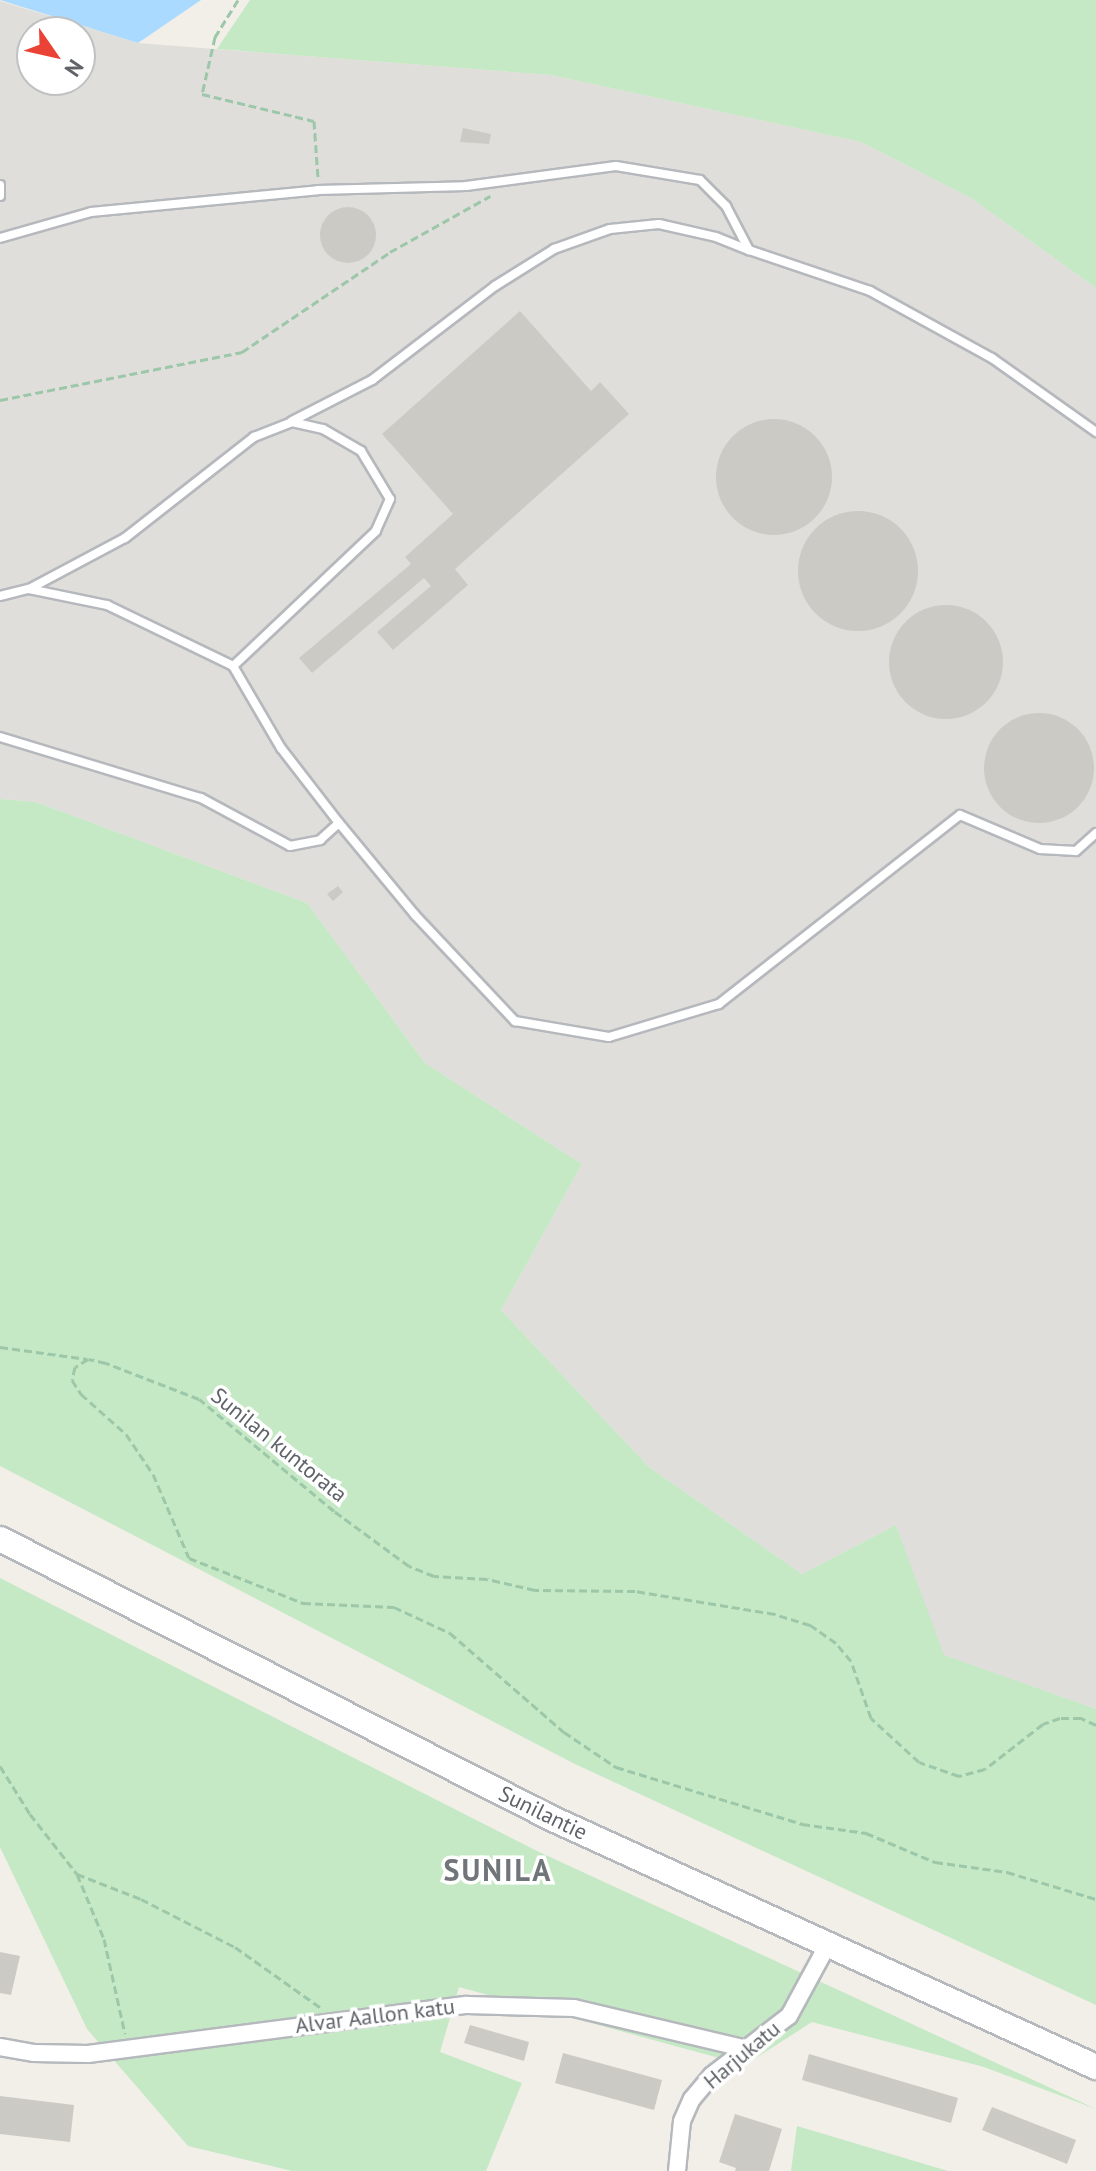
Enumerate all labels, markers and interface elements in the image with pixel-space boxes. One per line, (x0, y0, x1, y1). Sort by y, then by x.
north arrow (16, 16, 96, 96)
text: N (59, 54, 90, 82)
street label: Sunilan kuntorata (206, 1382, 352, 1508)
street label: Sunilantie (494, 1780, 592, 1846)
district label: SUNILA (444, 1852, 552, 1888)
street label: Alvar Aallon katu (293, 1993, 457, 2039)
street label: Harjukatu (698, 2015, 786, 2095)

